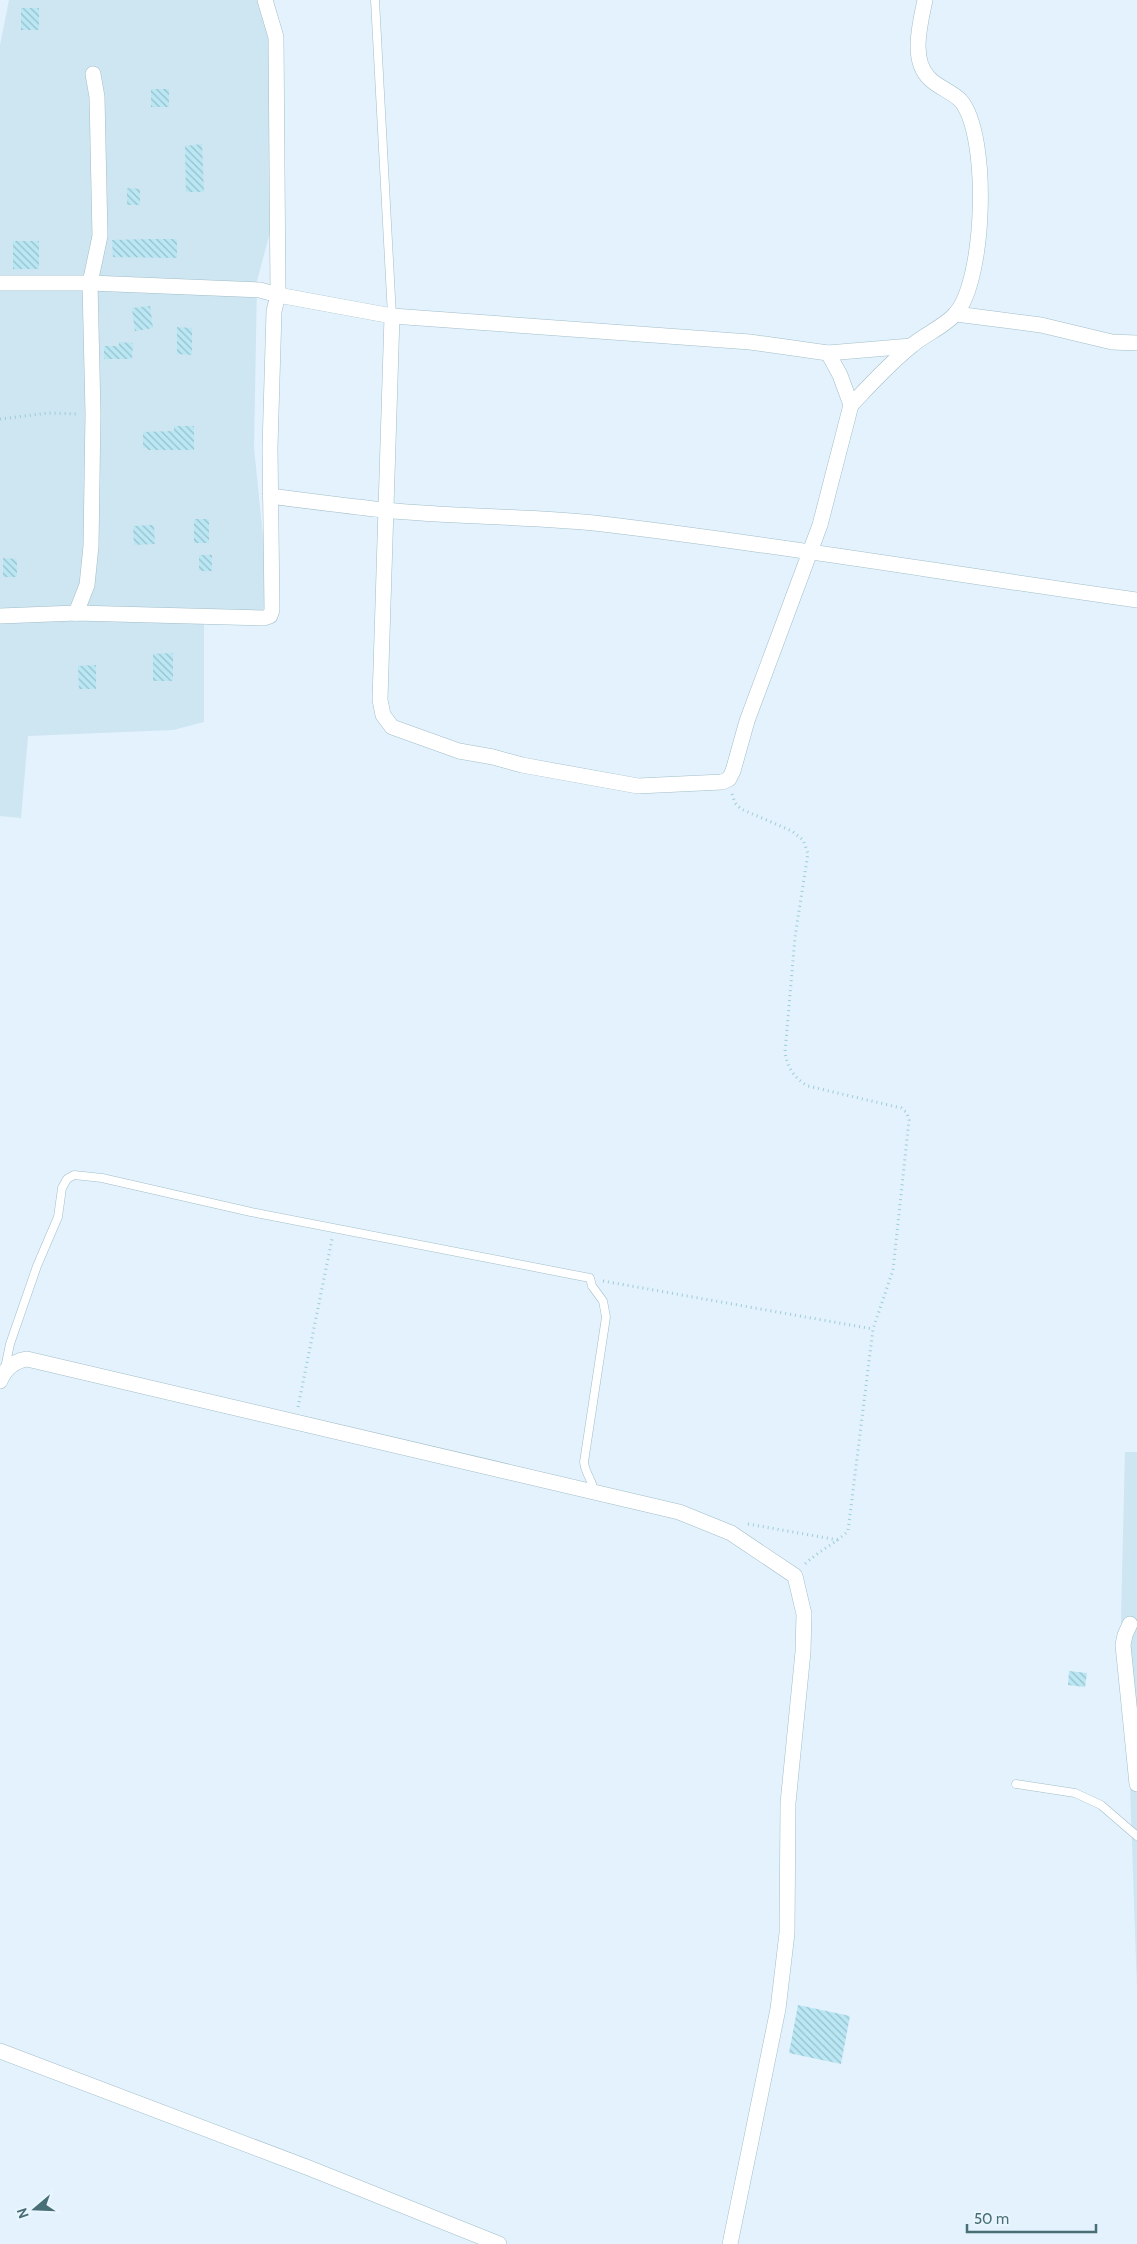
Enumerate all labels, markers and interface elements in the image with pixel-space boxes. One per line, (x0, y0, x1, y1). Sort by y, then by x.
north arrow (10, 2184, 60, 2234)
scale bar (967, 2202, 1096, 2234)
text: N (13, 2206, 33, 2221)
text: 50 m (974, 2210, 1009, 2228)

